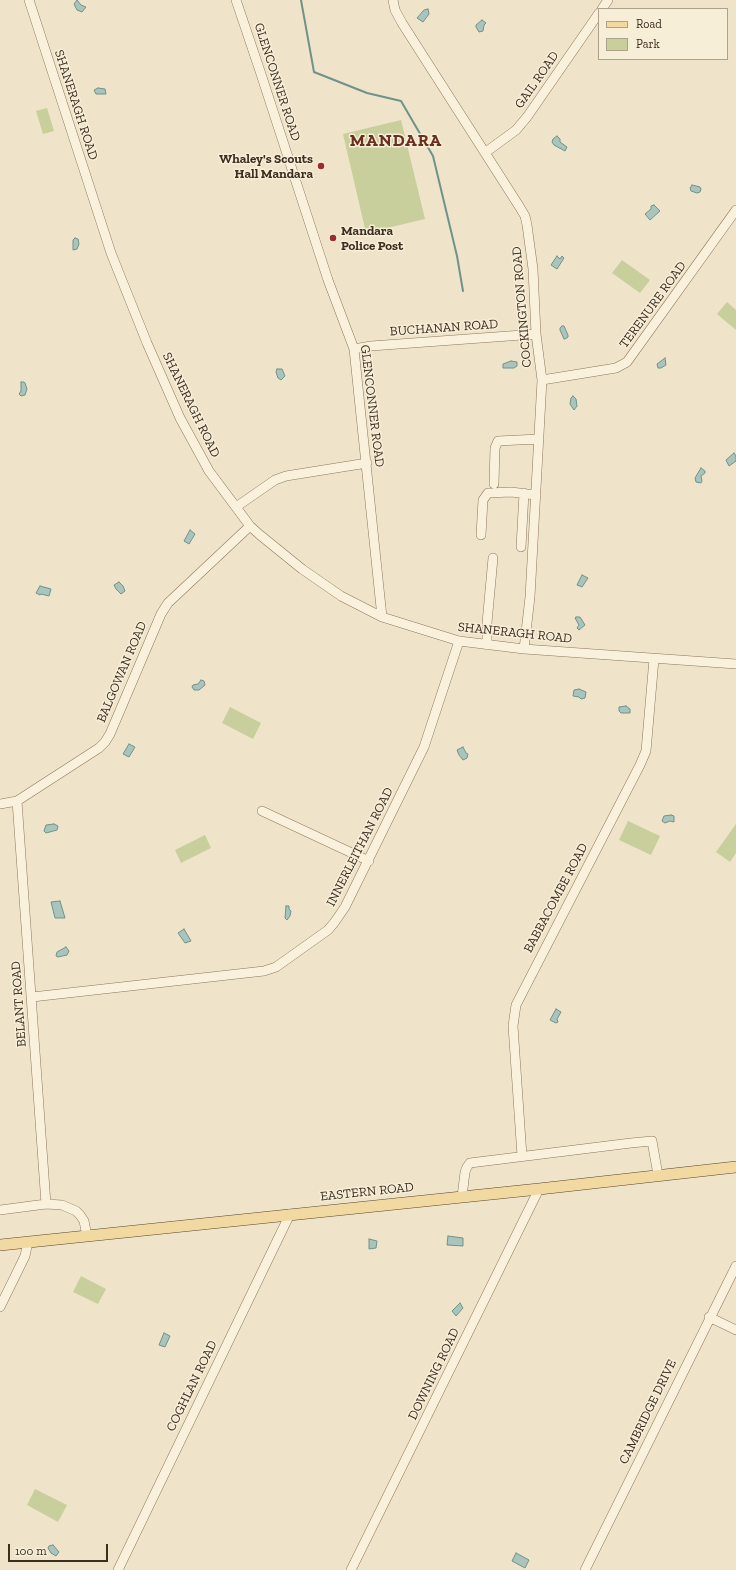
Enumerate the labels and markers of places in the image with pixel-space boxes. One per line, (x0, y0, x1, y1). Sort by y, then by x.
place label: Whaley's Scouts Hall Mandara (219, 151, 313, 182)
marker: Whaley's Scouts Hall Mandara (316, 161, 326, 171)
place label: Mandara Police Post (341, 223, 403, 254)
marker: Mandara Police Post (328, 233, 338, 243)

